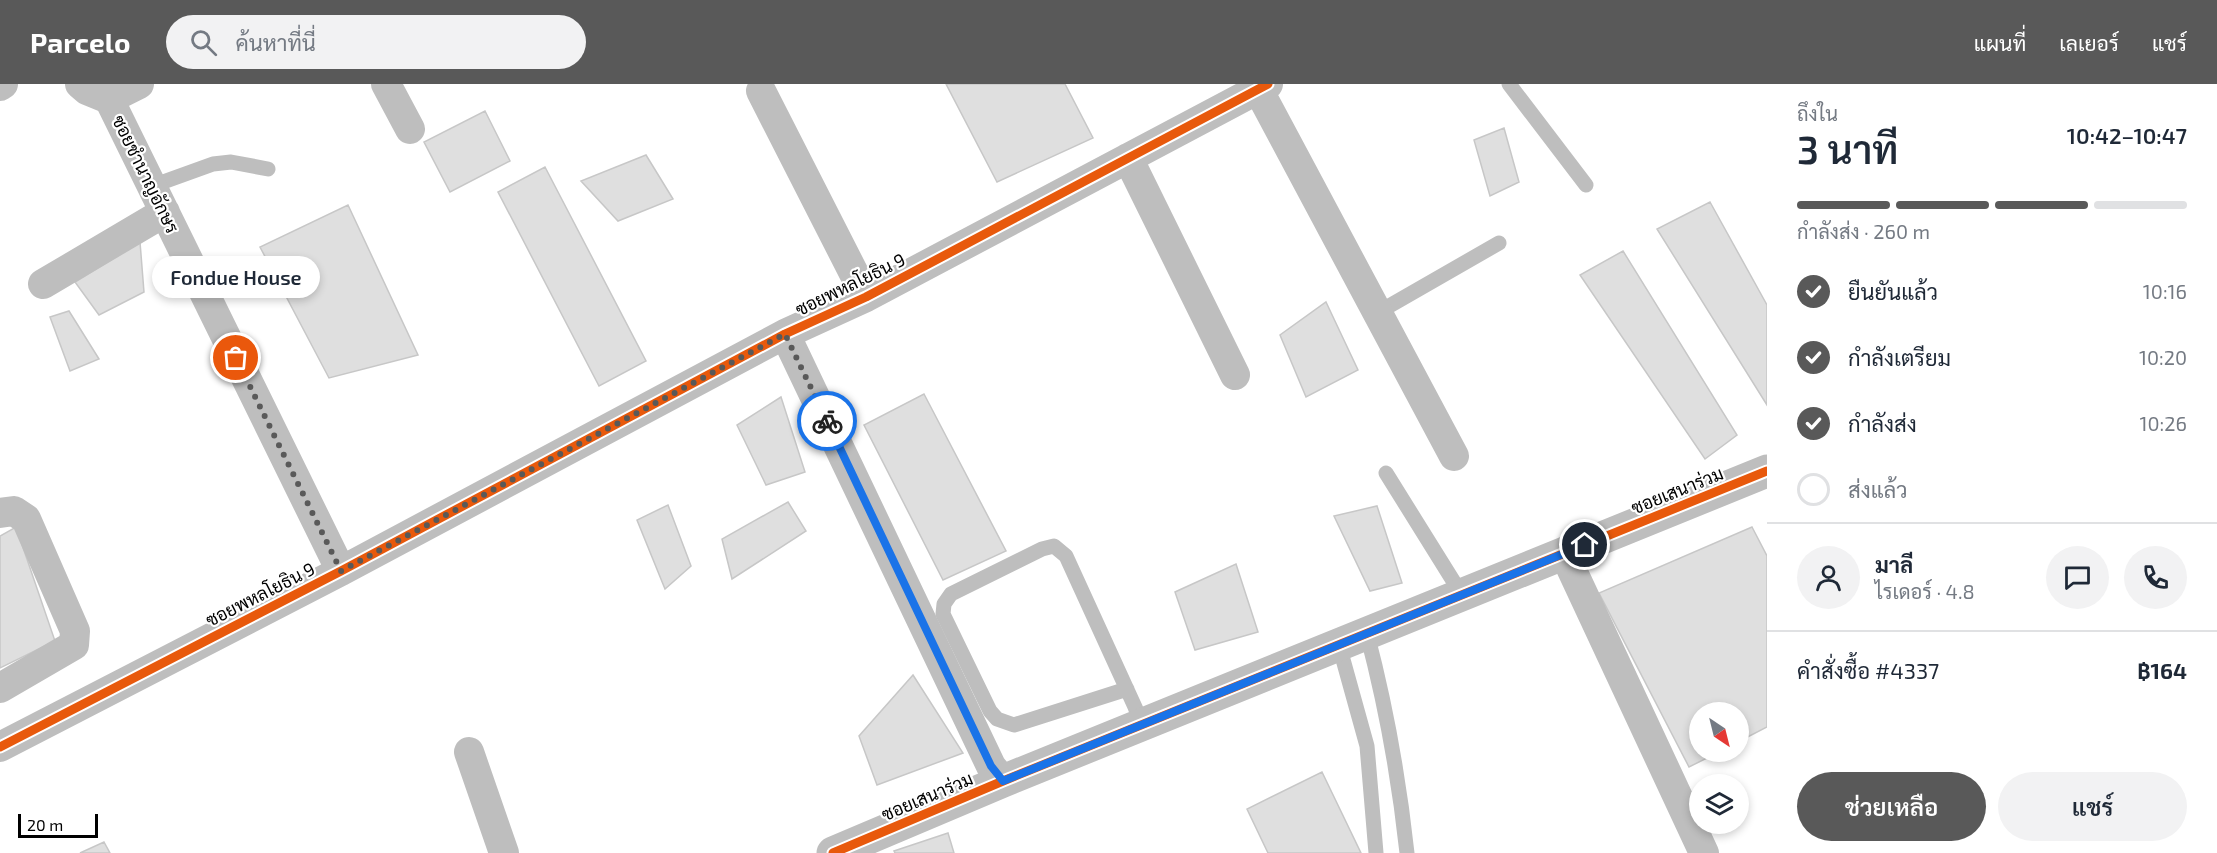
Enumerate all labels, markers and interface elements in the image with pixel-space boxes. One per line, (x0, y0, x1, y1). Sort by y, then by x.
search box (166, 15, 586, 69)
text: Parcelo (30, 25, 130, 59)
icon: search (187, 26, 220, 59)
text: ค้นหาที่นี่ (235, 29, 316, 55)
text: แผนที่ (1974, 30, 2026, 55)
text: เลเยอร์ (2059, 30, 2119, 55)
text: แชร์ (2152, 30, 2187, 55)
text: ถึงใน (1797, 101, 1838, 125)
street label: ซอยชำนาญอักษร (107, 111, 184, 237)
text: 10:42–10:47 (2067, 122, 2187, 148)
text: 3 นาที (1797, 125, 1898, 172)
text: กำลังส่ง · 260 m (1797, 219, 1930, 243)
street label: ซอยพหลโยธิน 9 (791, 247, 909, 320)
callout: Fondue House (152, 256, 320, 298)
text: Fondue House (170, 265, 302, 289)
icon: check (1797, 275, 1830, 308)
text: ยืนยันแล้ว (1848, 278, 1938, 304)
text: 10:16 (2143, 279, 2187, 303)
pin (210, 332, 261, 383)
icon: bag (219, 341, 252, 374)
icon: check (1797, 341, 1830, 374)
text: กำลังเตรียม (1848, 344, 1951, 370)
text: 10:20 (2139, 345, 2187, 369)
courier (797, 391, 857, 451)
icon: bike (811, 405, 844, 438)
icon: check (1797, 407, 1830, 440)
text: กำลังส่ง (1848, 410, 1917, 436)
text: 10:26 (2140, 411, 2187, 435)
street label: ซอยเสนาร่วม (1628, 462, 1726, 518)
text: ส่งแล้ว (1848, 476, 1908, 502)
pin (1559, 519, 1610, 570)
icon: home (1568, 528, 1601, 561)
button: person (1797, 546, 1860, 609)
button: chat (2046, 546, 2109, 609)
button: phone (2124, 546, 2187, 609)
text: มาลี (1875, 551, 1913, 577)
street label: ซอยพหลโยธิน 9 (201, 556, 318, 631)
text: ไรเดอร์ · 4.8 (1875, 579, 1975, 603)
text: คำสั่งซื้อ #4337 (1797, 657, 1939, 683)
text: ฿164 (2137, 657, 2187, 683)
north arrow (1689, 702, 1749, 762)
map controls (1689, 702, 1749, 834)
street label: ซอยเสนาร่วม (878, 767, 976, 825)
button: ช่วยเหลือ (1797, 772, 1986, 841)
button: แชร์ (1998, 772, 2187, 841)
button: layers (1689, 774, 1749, 834)
scale bar (18, 811, 98, 838)
text: 20 m (27, 815, 63, 834)

